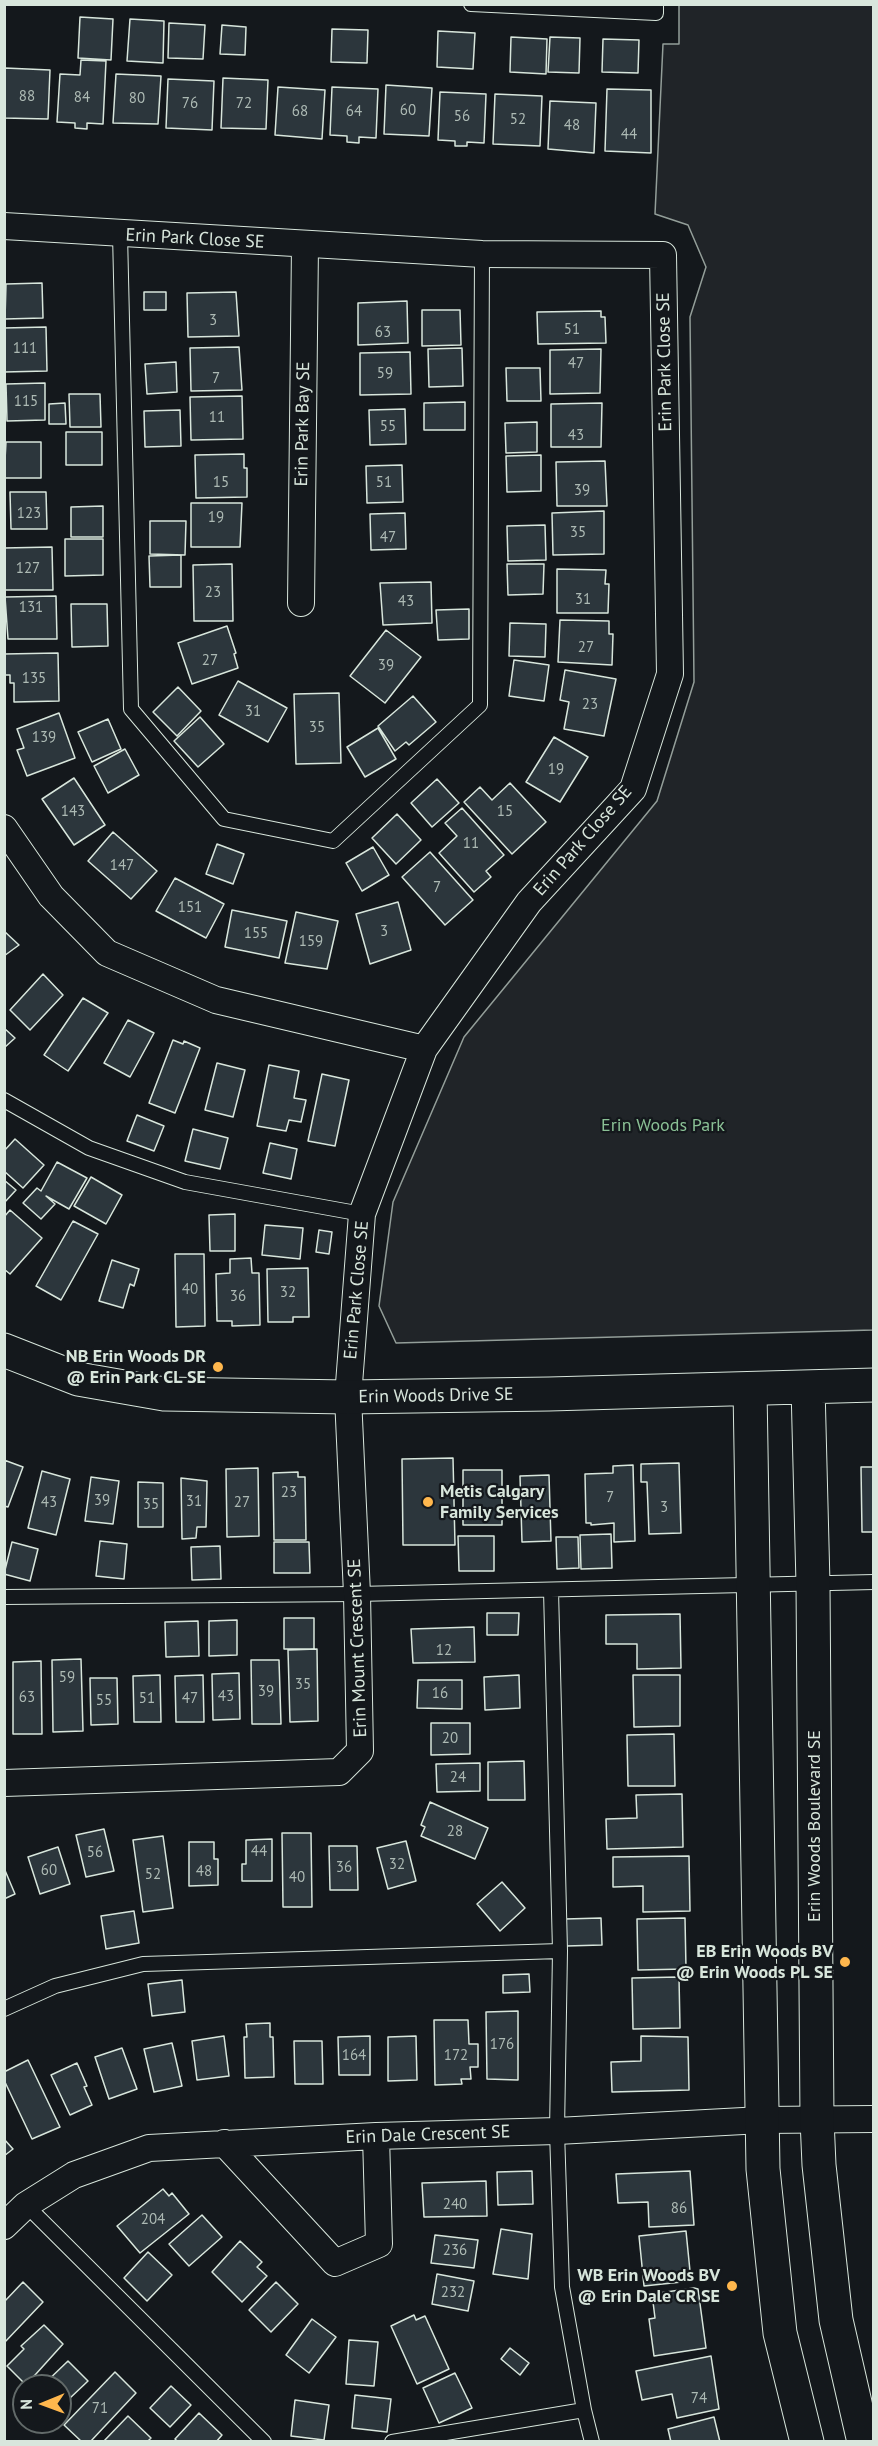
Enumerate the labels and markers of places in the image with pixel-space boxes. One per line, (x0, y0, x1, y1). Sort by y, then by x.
place label: NB Erin Woods DR @ Erin Park CL SE (66, 1346, 206, 1388)
marker: NB Erin Woods DR @ Erin Park CL SE (211, 1360, 225, 1374)
place label: Metis Calgary Family Services (440, 1481, 559, 1524)
marker: Metis Calgary Family Services (421, 1495, 435, 1509)
place label: EB Erin Woods BV @ Erin Woods PL SE (676, 1941, 833, 1984)
marker: EB Erin Woods BV @ Erin Woods PL SE (838, 1955, 852, 1969)
place label: WB Erin Woods BV @ Erin Dale CR SE (577, 2265, 720, 2308)
marker: WB Erin Woods BV @ Erin Dale CR SE (725, 2279, 739, 2293)

